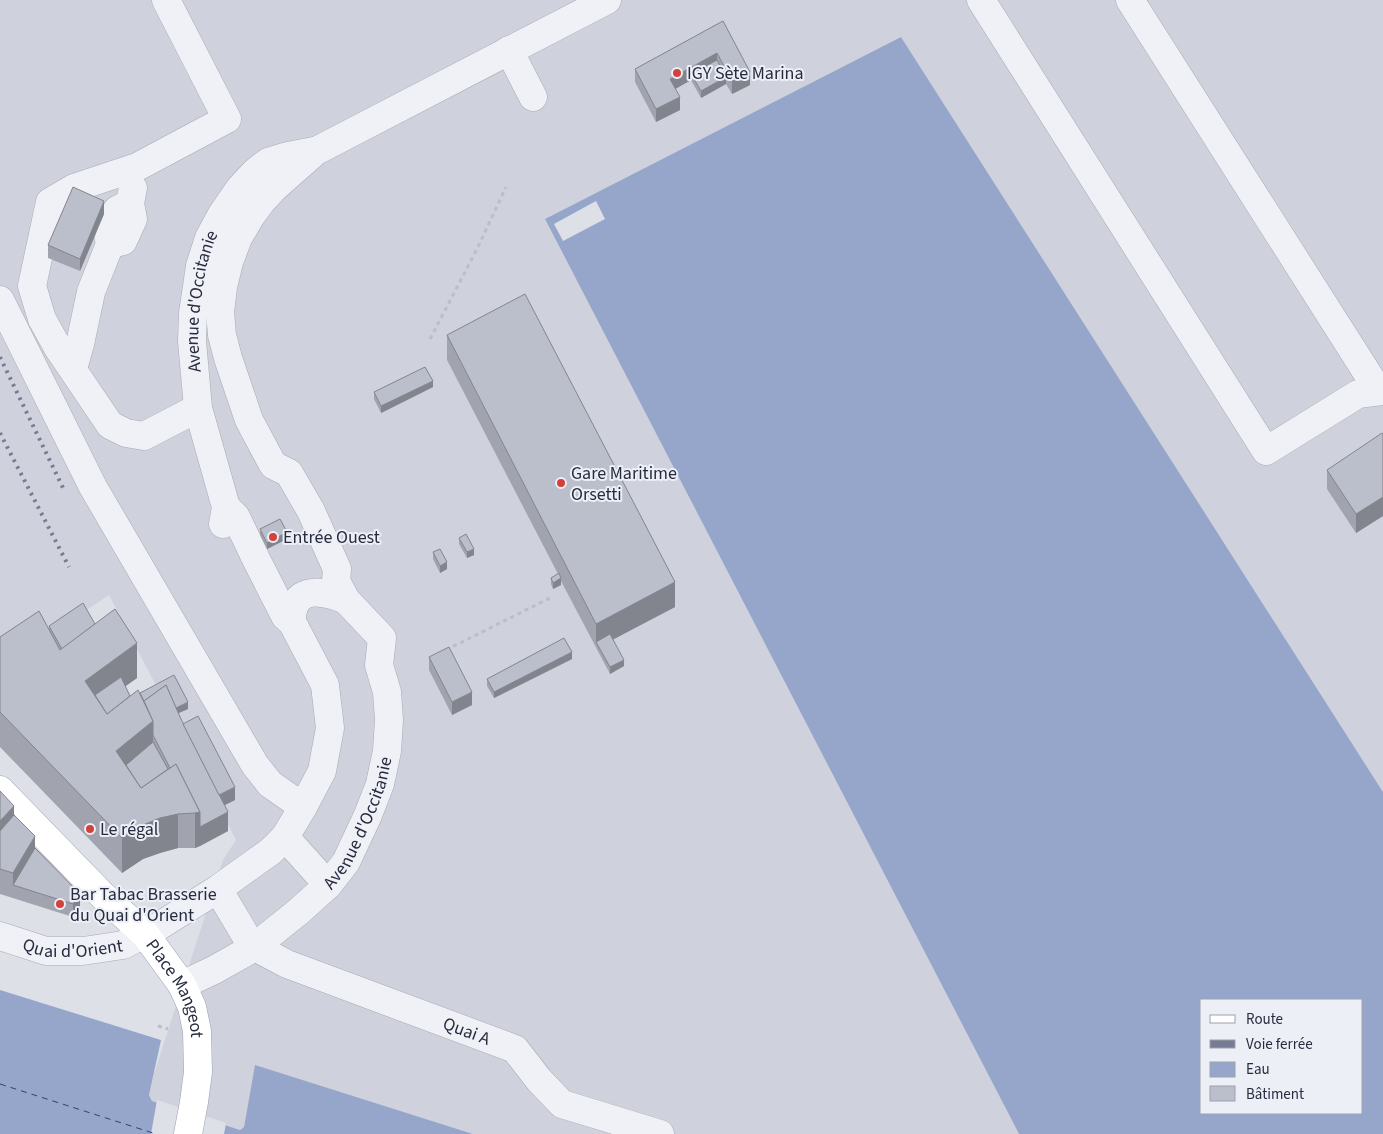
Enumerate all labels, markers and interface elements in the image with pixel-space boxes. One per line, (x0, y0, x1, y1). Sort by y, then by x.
place label: IGY Sète Marina (687, 61, 803, 86)
marker: IGY Sète Marina (671, 67, 683, 79)
street label: Avenue d'Occitanie (179, 225, 224, 373)
place label: Gare Maritime Orsetti (571, 461, 677, 507)
marker: Gare Maritime Orsetti (555, 477, 567, 489)
place label: Entrée Ouest (283, 525, 380, 550)
marker: Entrée Ouest (267, 531, 279, 543)
street label: Avenue d'Occitanie (317, 754, 398, 894)
place label: Le régal (100, 817, 158, 842)
marker: Le régal (84, 823, 96, 835)
place label: Bar Tabac Brasserie du Quai d'Orient (70, 882, 217, 928)
marker: Bar Tabac Brasserie du Quai d'Orient (54, 898, 66, 910)
street label: Quai d'Orient (19, 932, 124, 964)
street label: Place Mangeot (140, 934, 210, 1038)
legend (1200, 999, 1363, 1114)
text: Route (1246, 1009, 1283, 1030)
street label: Quai A (440, 1011, 494, 1051)
text: Voie ferrée (1246, 1034, 1313, 1055)
text: Eau (1246, 1059, 1270, 1080)
text: Bâtiment (1246, 1084, 1304, 1105)

